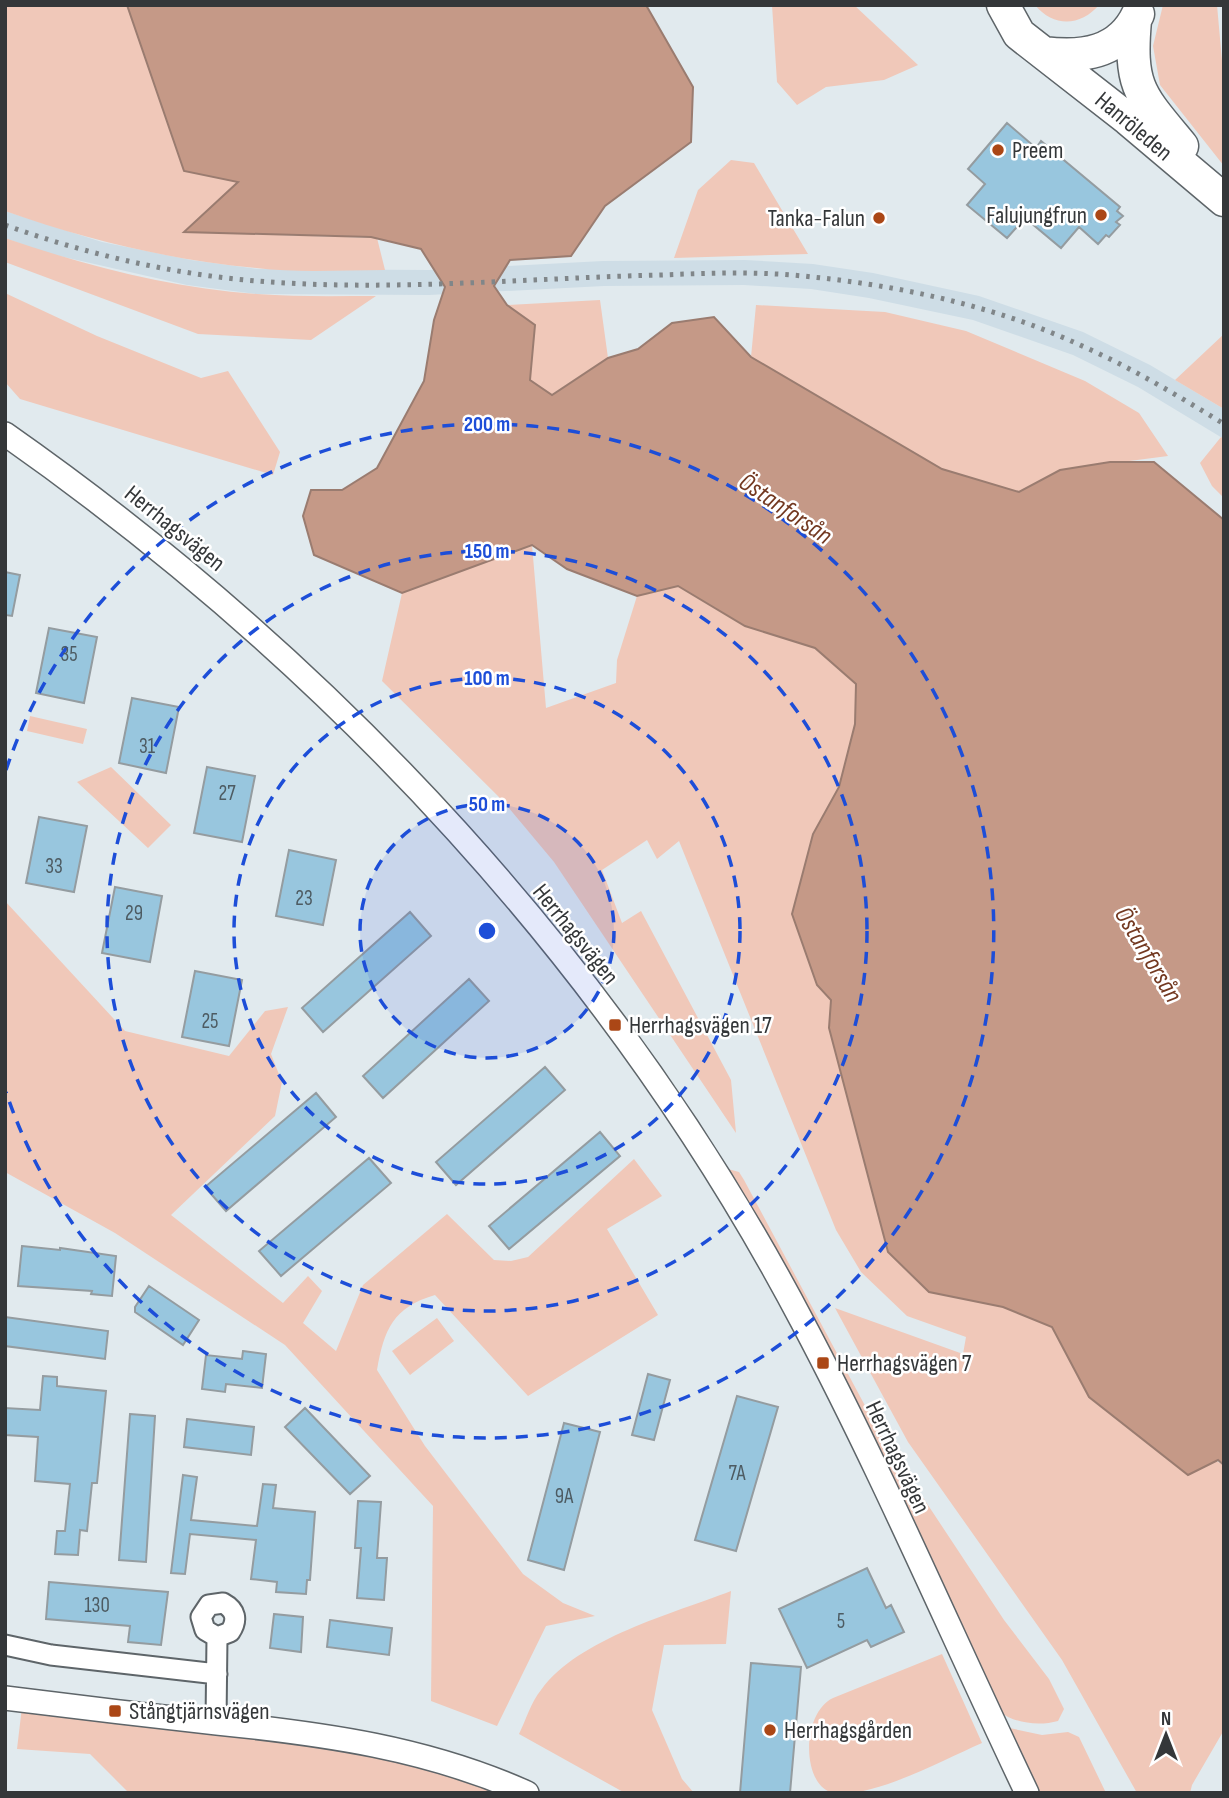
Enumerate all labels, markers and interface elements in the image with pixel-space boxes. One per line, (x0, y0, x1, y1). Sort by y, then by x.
street label: Hanröleden (1089, 86, 1178, 167)
place label: Preem (1012, 136, 1063, 165)
marker: Preem (990, 142, 1006, 158)
place label: Falujungfrun (986, 201, 1087, 230)
place label: Tanka-Falun (767, 204, 865, 233)
marker: Falujungfrun (1093, 207, 1109, 223)
marker: Tanka-Falun (871, 210, 887, 226)
text: 200 m (464, 412, 510, 437)
water label: Östanforsån (733, 467, 838, 552)
street label: Herrhagsvägen (119, 479, 231, 578)
text: 150 m (465, 539, 509, 564)
house number: 35 (60, 642, 78, 667)
text: 100 m (464, 666, 510, 691)
house number: 31 (139, 734, 156, 759)
house number: 27 (218, 781, 236, 806)
text: 50 m (469, 792, 505, 817)
house number: 33 (45, 854, 63, 879)
street label: Herrhagsvägen (526, 878, 625, 990)
house number: 23 (295, 886, 313, 911)
house number: 29 (125, 901, 143, 926)
water label: Östanforsån (1107, 901, 1188, 1008)
centre of rings (475, 919, 499, 943)
house number: 25 (201, 1009, 219, 1034)
place label: Herrhagsvägen 17 (629, 1011, 772, 1040)
marker: Herrhagsvägen 17 (607, 1017, 623, 1033)
place label: Herrhagsvägen 7 (837, 1349, 972, 1378)
marker: Herrhagsvägen 7 (815, 1355, 831, 1371)
street label: Herrhagsvägen (859, 1396, 936, 1518)
house number: 7A (728, 1461, 747, 1486)
house number: 9A (555, 1484, 574, 1509)
house number: 130 (84, 1593, 110, 1618)
house number: 5 (837, 1609, 845, 1634)
place label: Stångtjärnsvägen (129, 1697, 270, 1726)
north arrow (1131, 1700, 1201, 1770)
marker: Stångtjärnsvägen (107, 1703, 123, 1719)
text: N (1161, 1708, 1171, 1731)
place label: Herrhagsgården (784, 1716, 912, 1745)
marker: Herrhagsgården (762, 1722, 778, 1738)

